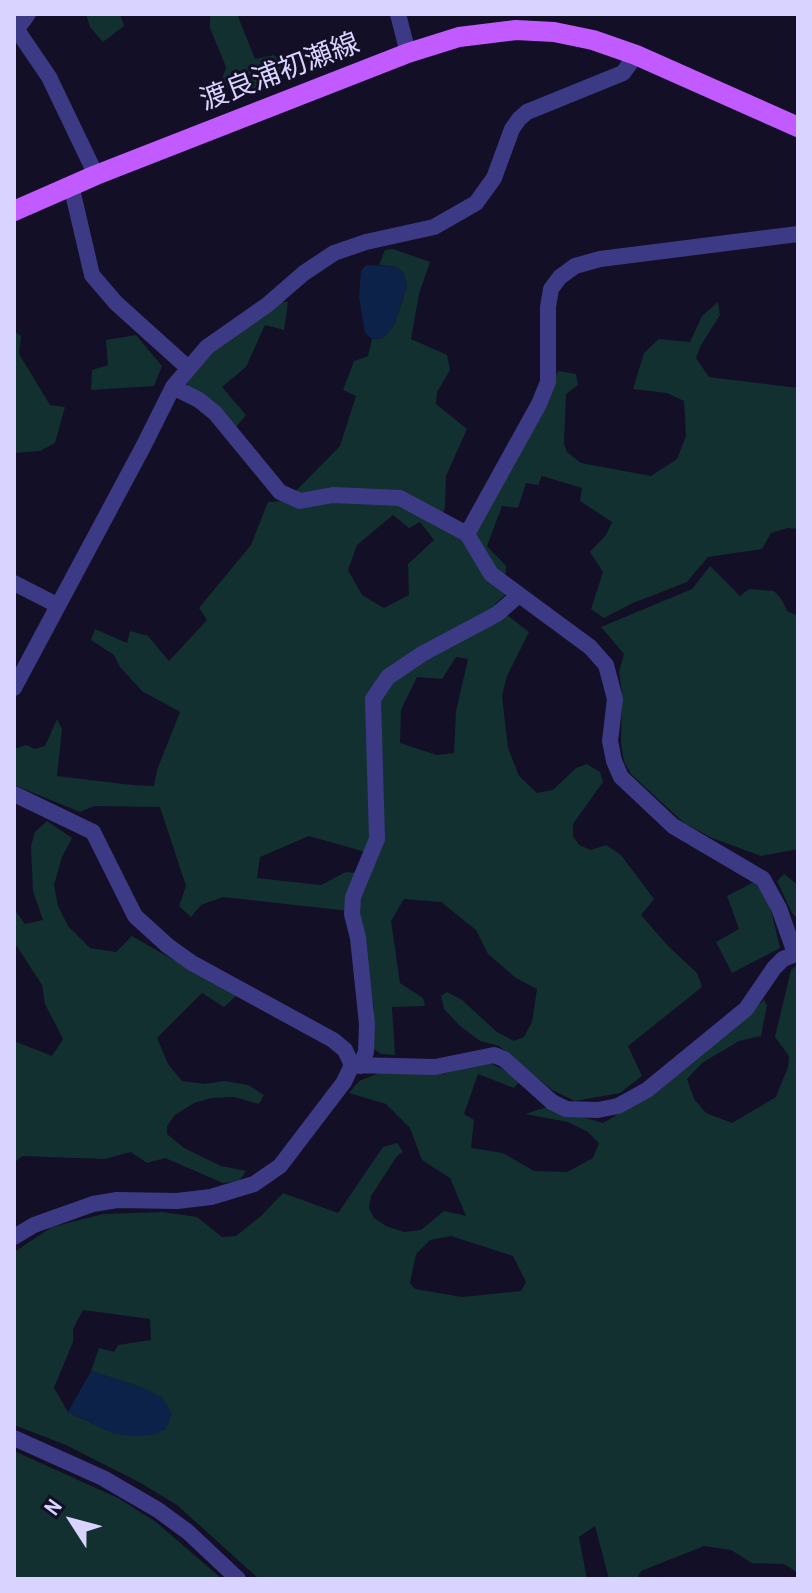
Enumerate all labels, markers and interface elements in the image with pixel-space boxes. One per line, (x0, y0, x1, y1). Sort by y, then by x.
street label: 渡良浦初瀬線 (196, 27, 364, 119)
north arrow (32, 1481, 112, 1561)
text: N (37, 1493, 69, 1521)

